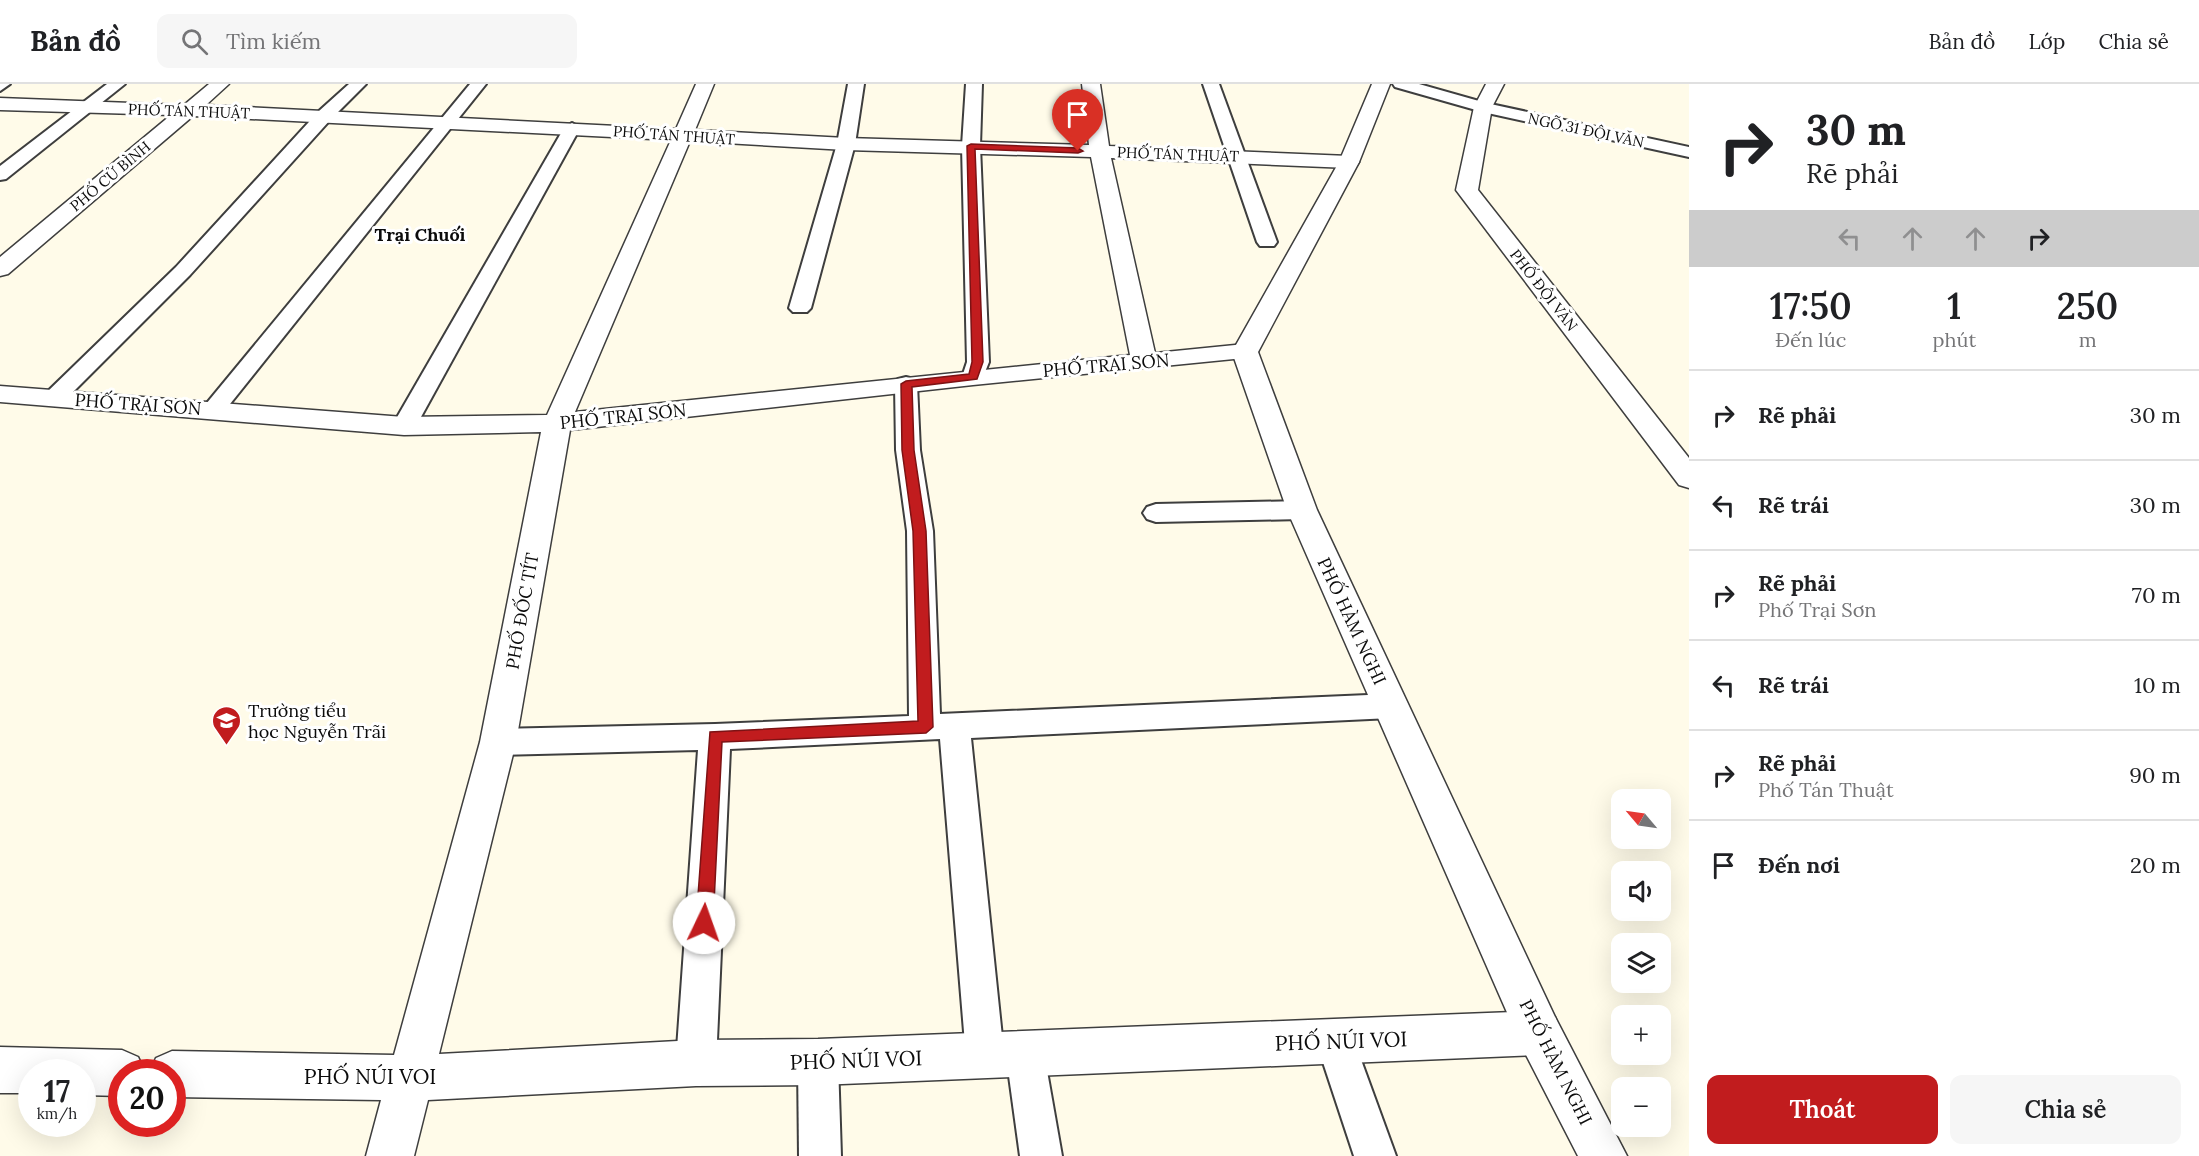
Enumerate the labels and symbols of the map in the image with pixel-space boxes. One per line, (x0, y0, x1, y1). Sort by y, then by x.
pin (1052, 89, 1103, 151)
street label: PHỐ TÁN THUẬT (128, 98, 251, 123)
street label: NGÕ 31 ĐỘI VĂN (1526, 108, 1646, 152)
street label: PHỐ TÁN THUẬT (612, 120, 736, 149)
street label: PHỐ CỬ BÌNH (65, 136, 154, 215)
street label: PHỐ TÁN THUẬT (1117, 141, 1240, 166)
district label: Trại Chuối (375, 223, 466, 246)
street label: PHỐ ĐỘI VĂN (1506, 245, 1583, 335)
street label: PHỐ TRẠI SƠN (1042, 348, 1170, 382)
street label: PHỐ TRẠI SƠN (74, 388, 202, 420)
street label: PHỐ TRẠI SƠN (559, 398, 687, 434)
street label: PHỐ ĐỐC TÍT (500, 550, 544, 671)
street label: PHỐ HÀM NGHI (1312, 554, 1392, 688)
place label: Trường tiểu học Nguyễn Trãi (248, 699, 386, 743)
school or university icon: Trường tiểu học Nguyễn Trãi (211, 704, 243, 746)
north arrow (1611, 789, 1671, 849)
position arrow (672, 891, 736, 955)
street label: PHỐ HÀM NGHI (1514, 995, 1598, 1129)
street label: PHỐ NÚI VOI (1274, 1024, 1408, 1057)
street label: PHỐ NÚI VOI (789, 1043, 923, 1076)
speed limit sign: 20 (108, 1059, 186, 1137)
street label: PHỐ NÚI VOI (304, 1062, 436, 1090)

